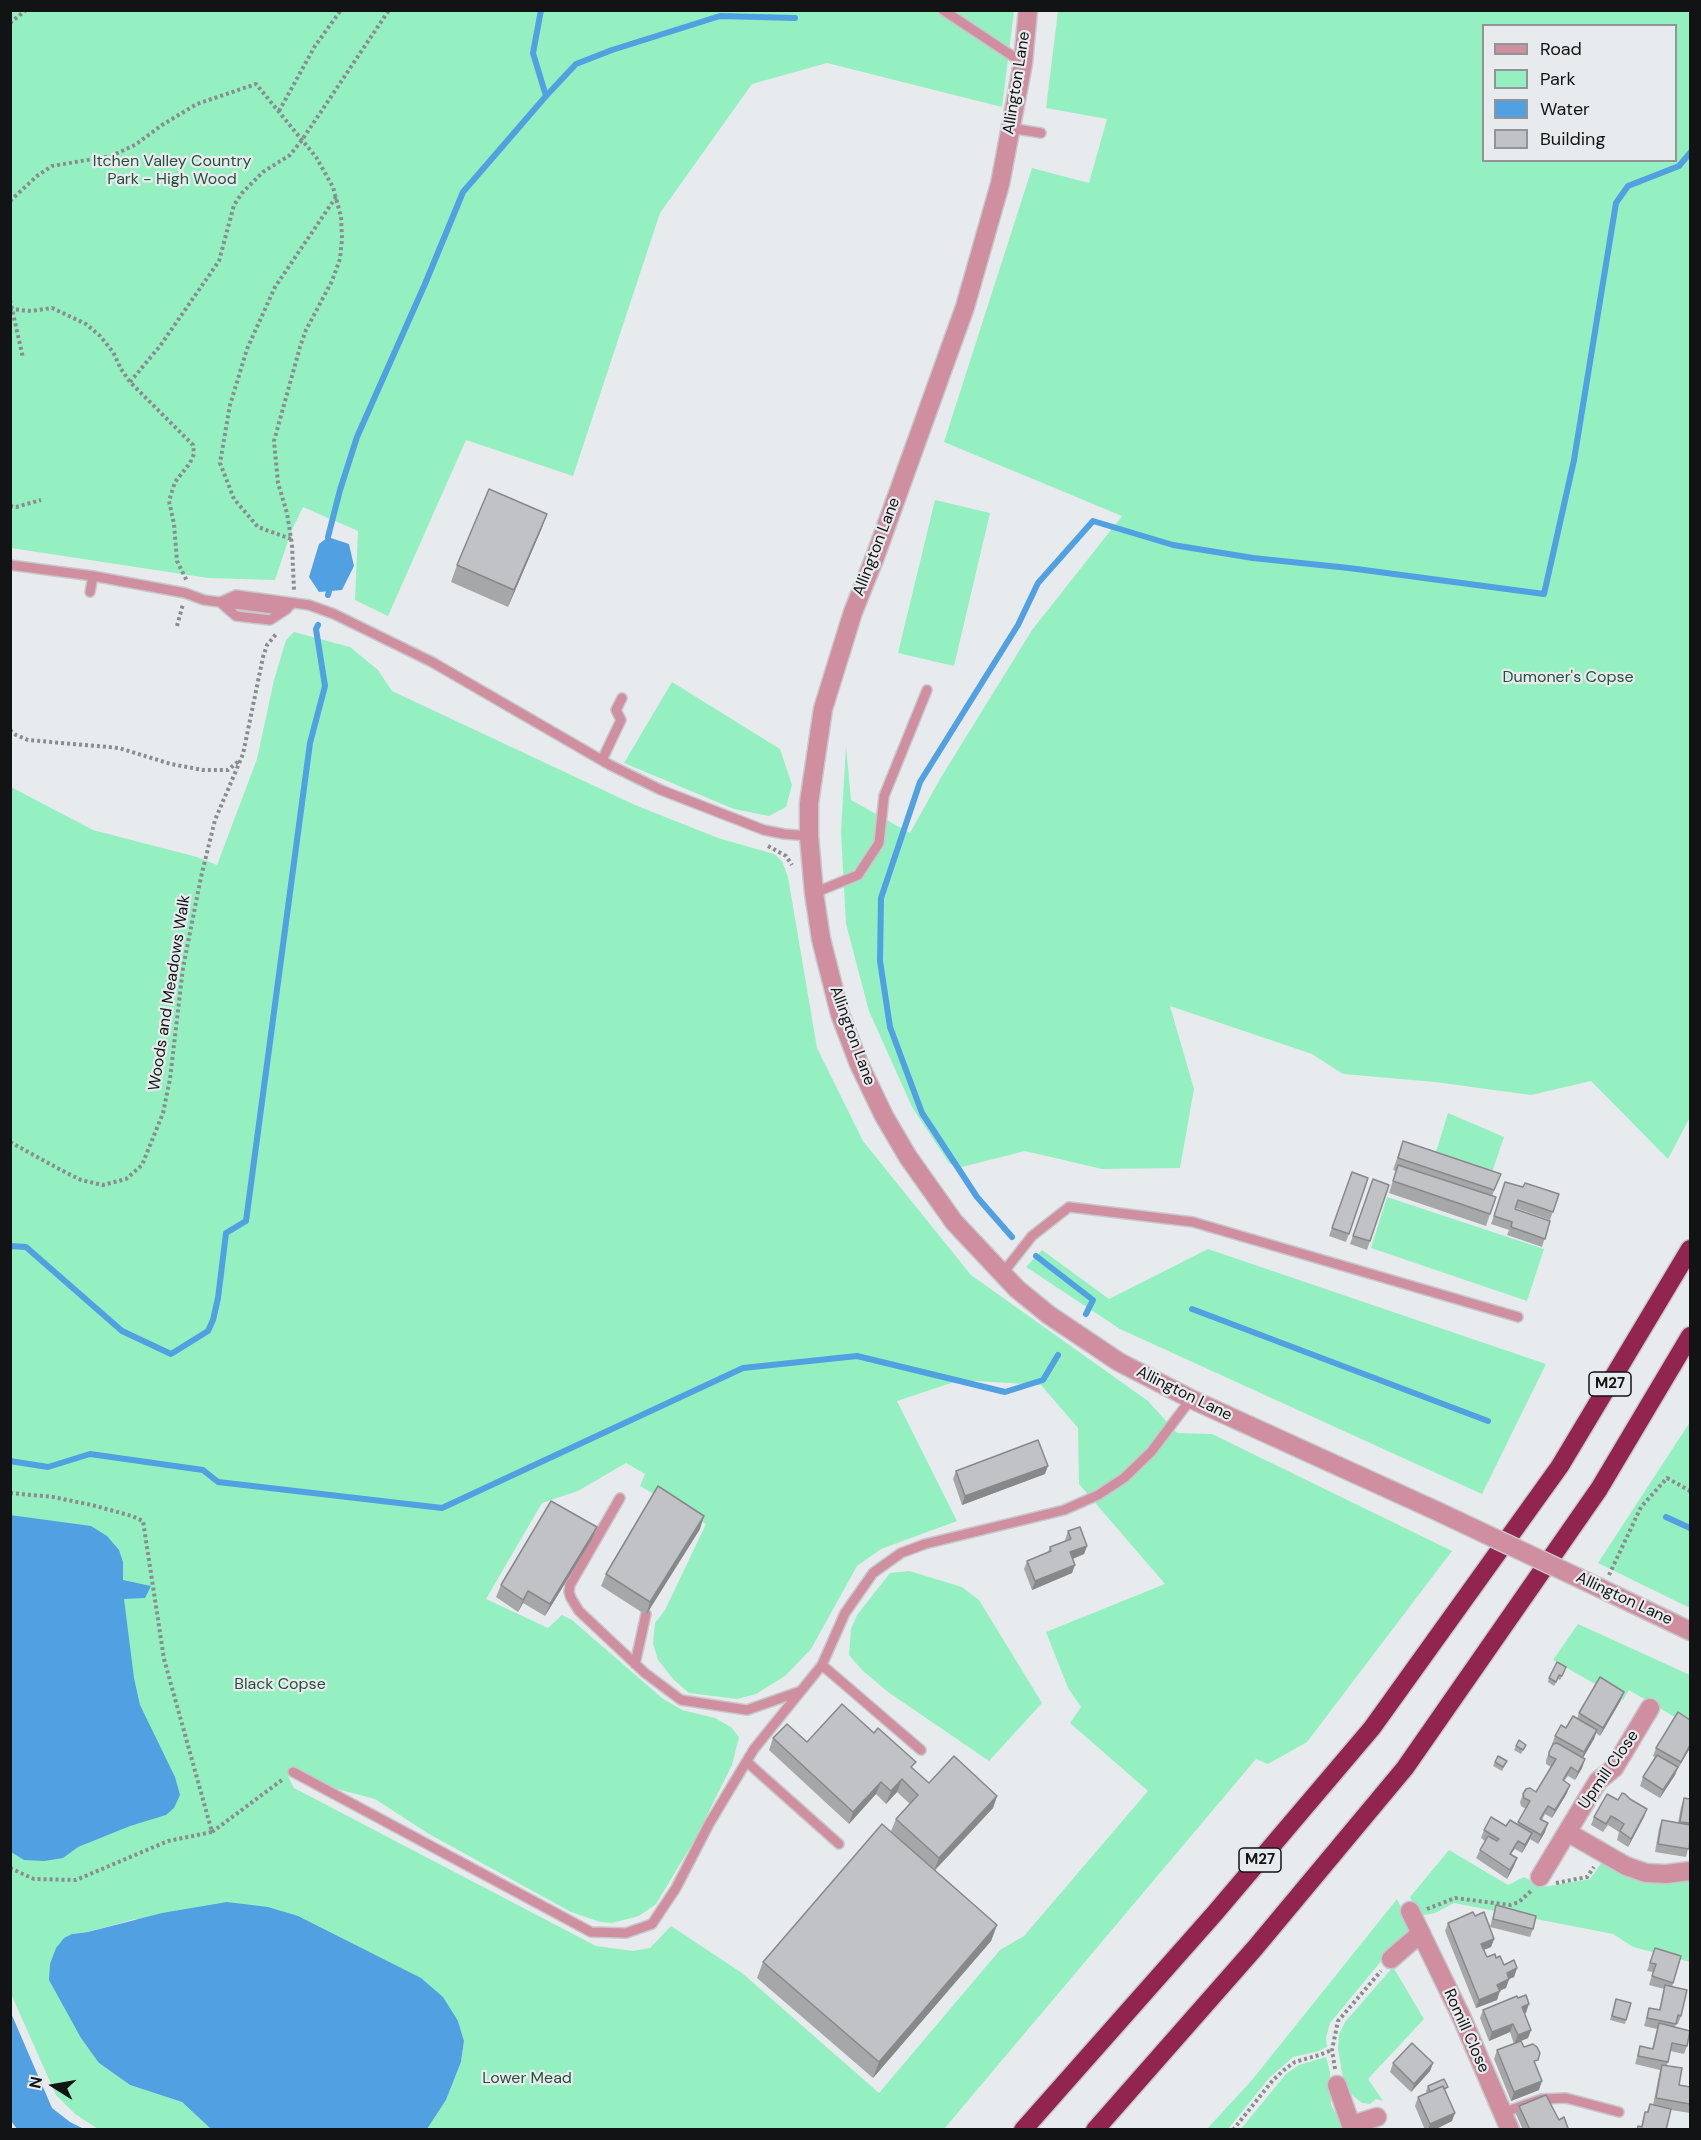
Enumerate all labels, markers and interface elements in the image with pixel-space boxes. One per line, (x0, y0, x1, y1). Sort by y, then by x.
legend (1482, 24, 1677, 162)
street label: Allington Lane (999, 30, 1035, 136)
text: Road (1540, 37, 1582, 61)
text: Park (1540, 67, 1576, 91)
text: Water (1540, 97, 1590, 121)
text: Building (1540, 127, 1605, 151)
park label: Itchen Valley Country Park - High Wood (93, 152, 251, 190)
street label: Allington Lane (849, 495, 905, 599)
park label: Dumoner's Copse (1502, 668, 1634, 688)
street label: Woods and Meadows Walk (145, 894, 195, 1092)
street label: Allington Lane (825, 984, 879, 1088)
street label: Allington Lane (1133, 1363, 1235, 1425)
road number: M27 (1589, 1372, 1631, 1396)
street label: Allington Lane (1573, 1568, 1675, 1630)
park label: Black Copse (234, 1675, 326, 1695)
street label: Upmill Close (1575, 1727, 1643, 1813)
road number: M27 (1239, 1848, 1281, 1872)
street label: Romill Close (1439, 1986, 1493, 2076)
north arrow (24, 2056, 84, 2116)
park label: Lower Mead (482, 2069, 572, 2089)
text: N (24, 2075, 47, 2090)

